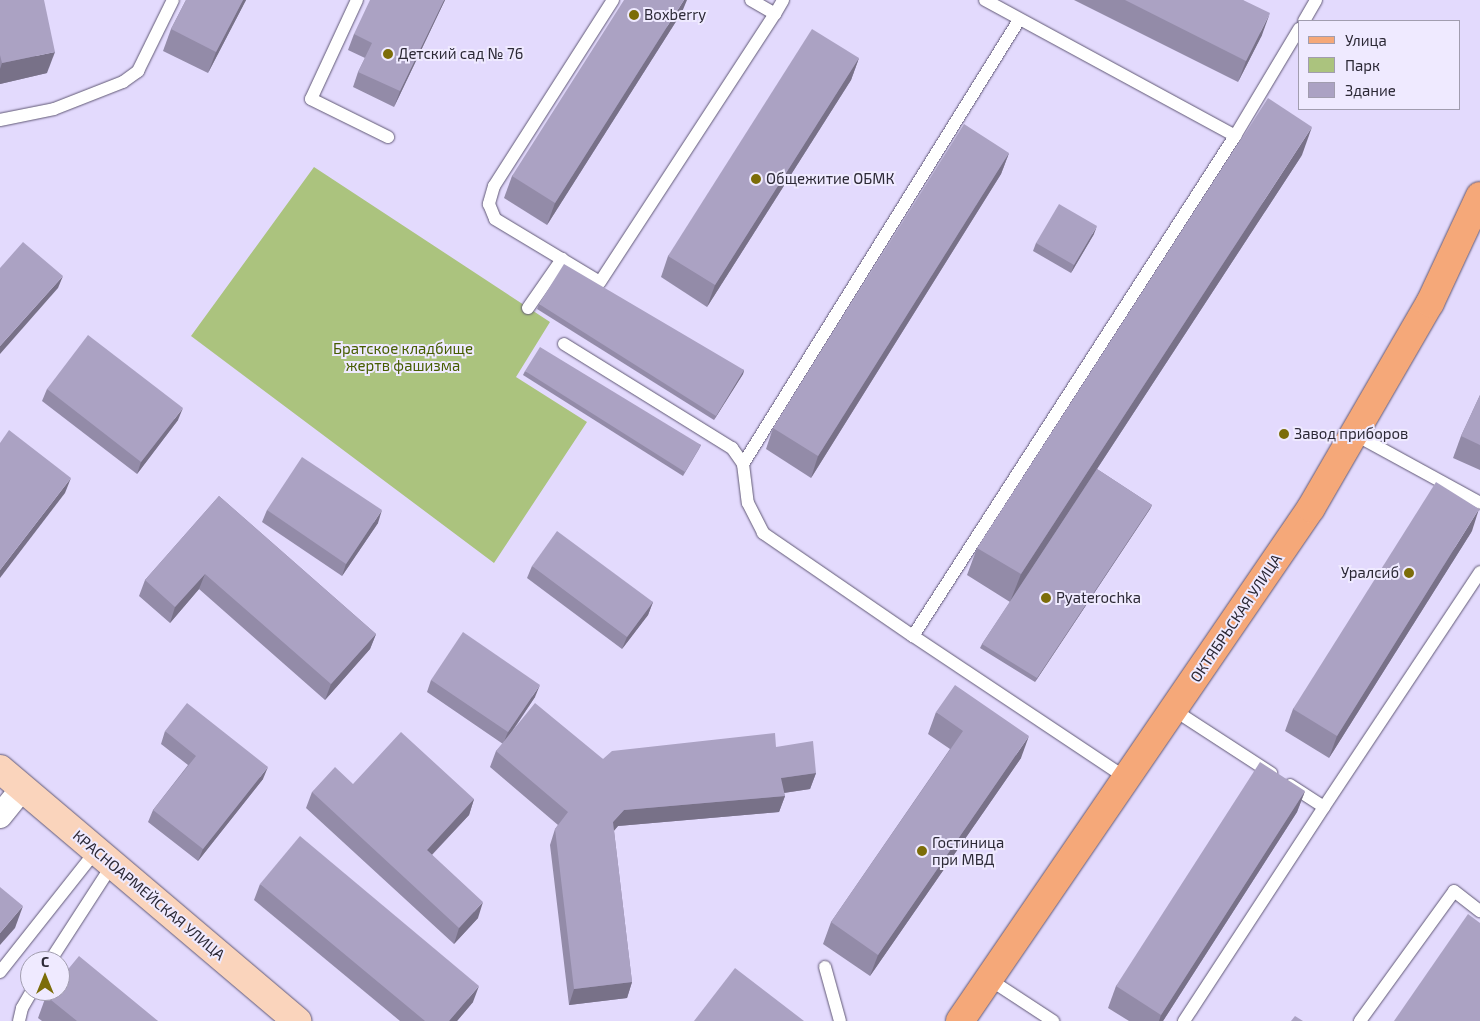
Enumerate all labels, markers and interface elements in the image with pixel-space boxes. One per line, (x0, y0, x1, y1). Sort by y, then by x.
place label: Boxberry (644, 6, 706, 24)
marker: Boxberry (628, 9, 640, 21)
legend (1298, 20, 1460, 110)
text: Улица (1345, 31, 1387, 49)
place label: Детский сад № 76 (398, 45, 523, 63)
marker: Детский сад № 76 (382, 48, 394, 60)
text: Парк (1345, 56, 1380, 74)
text: Здание (1345, 81, 1396, 99)
place label: Общежитие ОБМК (766, 170, 894, 188)
marker: Общежитие ОБМК (750, 173, 762, 185)
park label: Братское кладбище жертв фашизма (333, 339, 473, 374)
place label: Завод приборов (1294, 425, 1408, 443)
marker: Завод приборов (1278, 428, 1290, 440)
street label: ОКТЯБРЬСКАЯ УЛИЦА (1186, 550, 1286, 686)
place label: Уралсиб (1341, 564, 1399, 582)
marker: Уралсиб (1403, 567, 1415, 579)
place label: Pyaterochka (1056, 589, 1141, 607)
marker: Pyaterochka (1040, 592, 1052, 604)
street label: КРАСНОАРМЕЙСКАЯ УЛИЦА (69, 826, 229, 964)
place label: Гостиница при МВД (932, 833, 1004, 868)
marker: Гостиница при МВД (916, 845, 928, 857)
north arrow (20, 951, 70, 1001)
text: С (41, 953, 49, 970)

